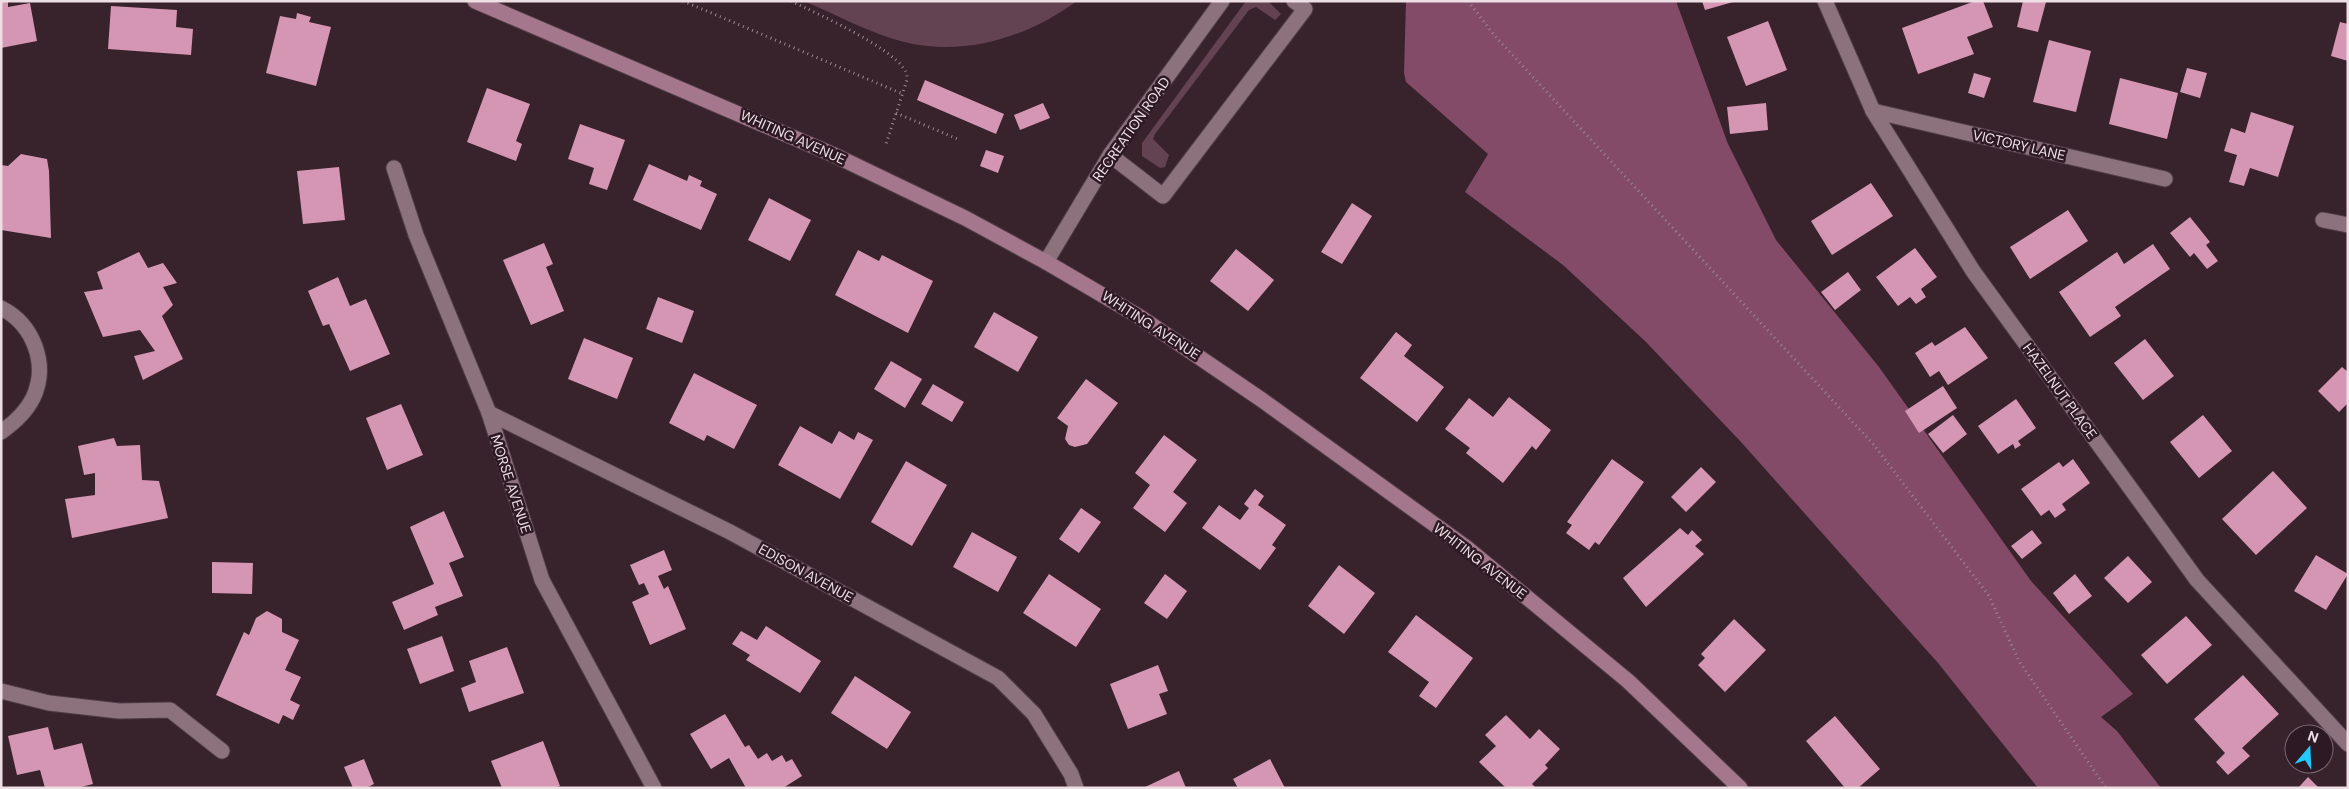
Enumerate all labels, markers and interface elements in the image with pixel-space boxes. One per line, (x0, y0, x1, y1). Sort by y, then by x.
street label: RECREATION ROAD (1088, 73, 1174, 185)
street label: WHITING AVENUE (738, 106, 849, 168)
street label: VICTORY LANE (1971, 126, 2067, 164)
street label: WHITING AVENUE (1099, 287, 1204, 363)
street label: HAZELNUT PLACE (2019, 339, 2101, 443)
street label: MORSE AVENUE (487, 432, 535, 536)
street label: WHITING AVENUE (1430, 519, 1530, 603)
street label: EDISON AVENUE (756, 540, 856, 606)
north arrow (2284, 724, 2334, 774)
text: N (2305, 727, 2321, 747)

